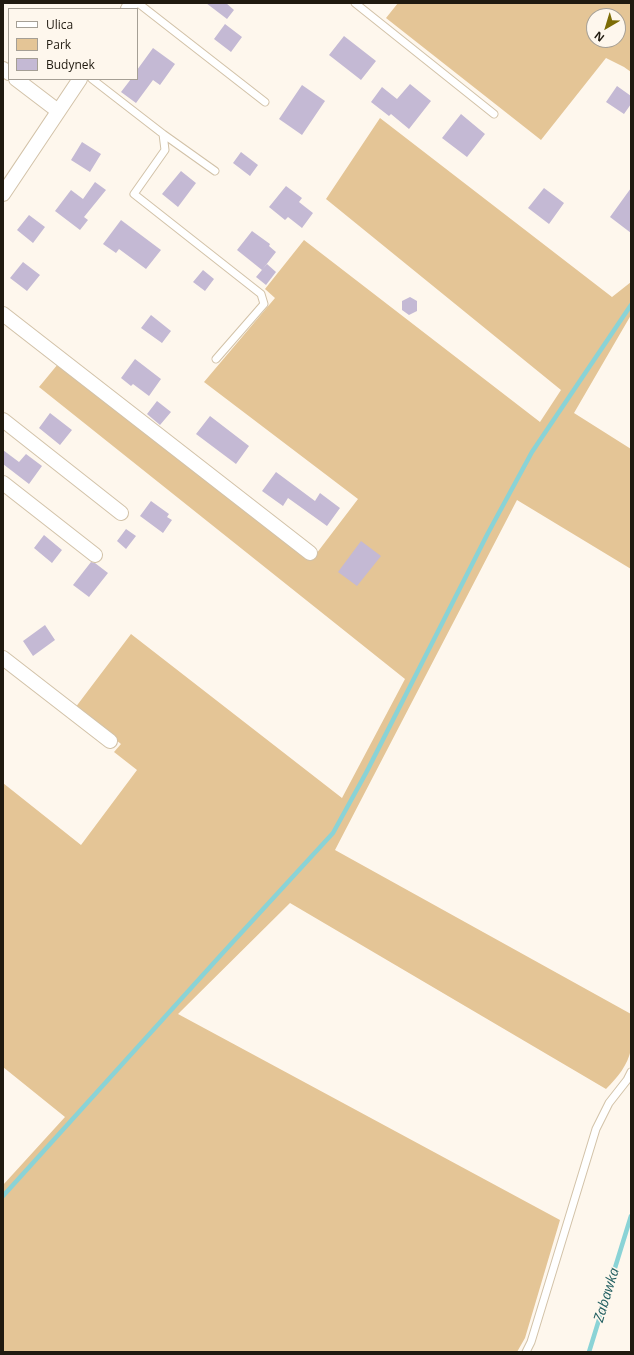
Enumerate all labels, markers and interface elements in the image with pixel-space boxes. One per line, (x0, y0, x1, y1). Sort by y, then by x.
legend (8, 8, 138, 80)
north arrow (586, 8, 626, 48)
text: Ulica (46, 16, 73, 33)
text: N (591, 28, 607, 46)
text: Park (46, 36, 71, 53)
text: Budynek (46, 56, 95, 73)
water label: Zabawka (591, 1266, 623, 1324)

